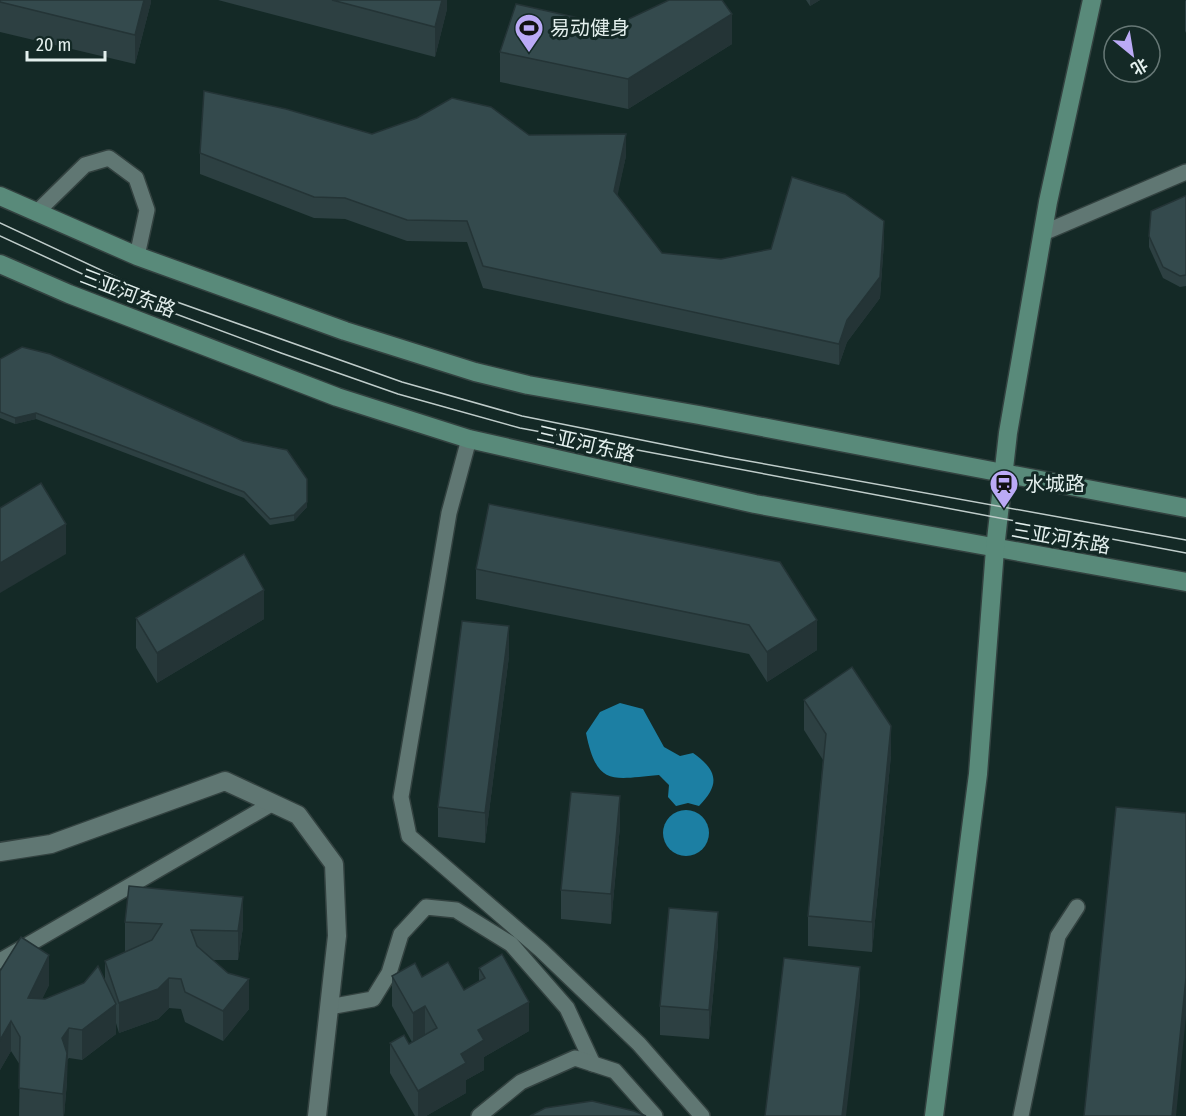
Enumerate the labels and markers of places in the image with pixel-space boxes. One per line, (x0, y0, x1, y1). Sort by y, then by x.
sports icon: 易动健身 (513, 12, 545, 54)
place label: 易动健身 (550, 16, 630, 40)
station icon: 水城路 (988, 468, 1020, 510)
place label: 水城路 (1025, 472, 1085, 496)

